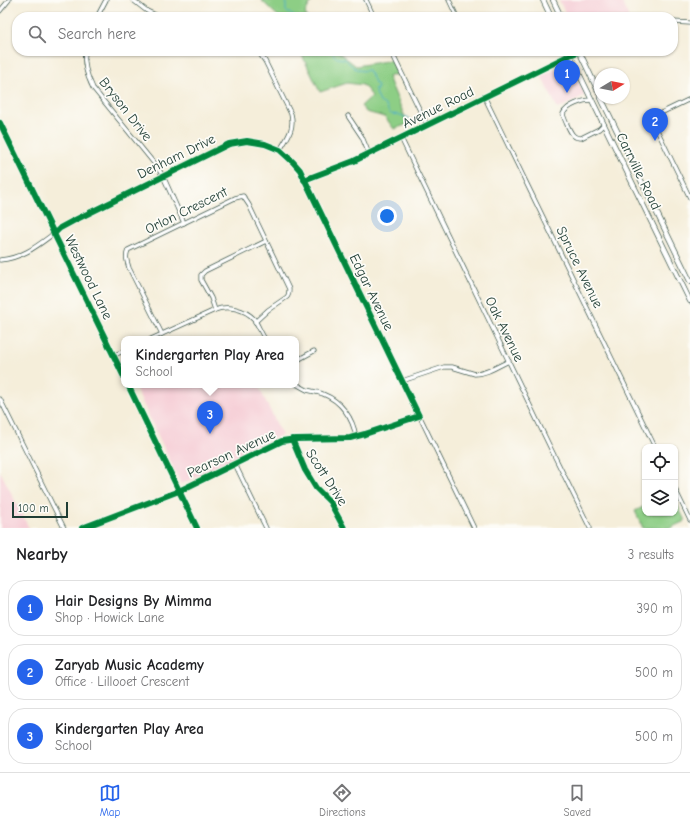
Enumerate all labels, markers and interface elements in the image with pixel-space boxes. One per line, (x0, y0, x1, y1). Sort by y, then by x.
search box (12, 12, 678, 56)
icon: search (26, 23, 48, 45)
text: Search here (58, 25, 136, 43)
pin: 1 (554, 60, 580, 93)
north arrow (594, 68, 630, 104)
street label: Bryson Drive (95, 74, 156, 145)
street label: Avenue Road (400, 83, 477, 132)
pin: 2 (642, 108, 668, 141)
street label: Denham Drive (134, 130, 218, 183)
street label: Carrville Road (612, 130, 665, 213)
street label: Orlon Crescent (142, 183, 231, 238)
your location (377, 206, 397, 226)
street label: Spruce Avenue (552, 224, 607, 311)
street label: Westwood Lane (61, 232, 116, 322)
street label: Edgar Avenue (346, 251, 397, 333)
street label: Oak Avenue (481, 294, 528, 365)
popup (121, 336, 299, 388)
text: Kindergarten Play Area (136, 346, 284, 364)
text: School (136, 364, 173, 379)
pin: 3 (197, 401, 223, 434)
street label: Pearson Avenue (184, 426, 278, 481)
map controls (642, 444, 678, 516)
button: locate (642, 444, 678, 480)
street label: Scott Drive (302, 446, 351, 509)
button: layers (642, 480, 678, 516)
scale bar (12, 500, 68, 519)
text: 100 m (18, 502, 49, 515)
text: Nearby (16, 545, 67, 564)
text: 3 results (628, 547, 674, 562)
text: Hair Designs By Mimma (55, 592, 212, 610)
text: 1 (27, 601, 33, 616)
text: 390 m (637, 601, 673, 616)
text: Shop · Howick Lane (55, 610, 164, 625)
text: Zaryab Music Academy (55, 656, 204, 674)
text: 2 (27, 665, 33, 680)
text: 500 m (635, 665, 673, 680)
text: Office · Lillooet Crescent (55, 674, 189, 689)
text: Kindergarten Play Area (55, 720, 204, 738)
text: 3 (27, 729, 33, 744)
text: 500 m (635, 729, 673, 744)
text: School (55, 738, 92, 753)
tab: Map (99, 782, 121, 819)
tab: Directions (319, 782, 366, 819)
tab: Saved (564, 782, 591, 819)

